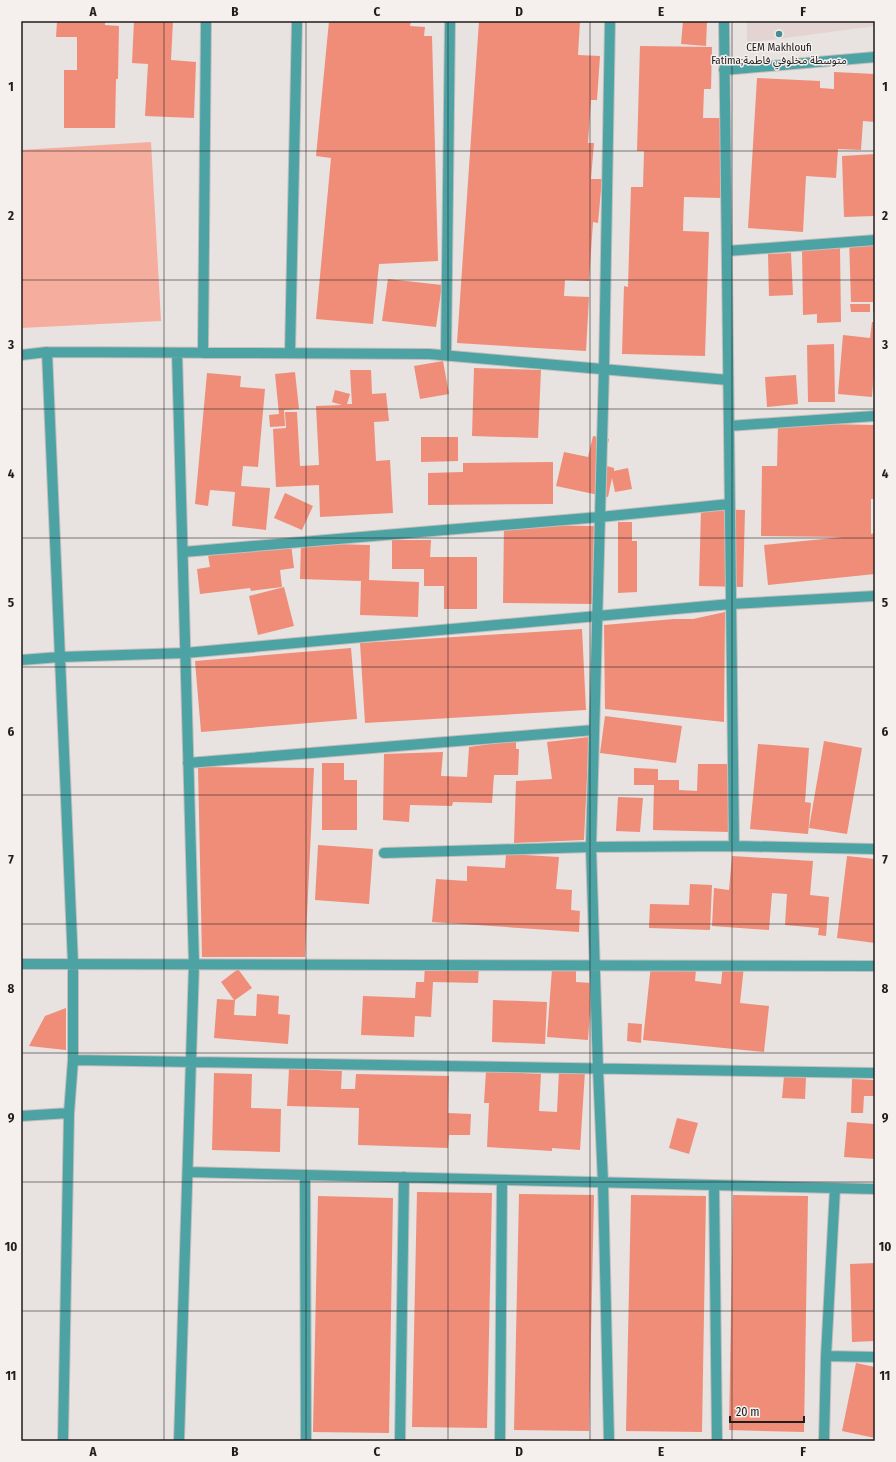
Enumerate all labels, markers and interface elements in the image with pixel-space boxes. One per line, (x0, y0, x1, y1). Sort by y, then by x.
text: A (88, 4, 97, 19)
text: B (231, 4, 239, 19)
text: C (374, 4, 381, 19)
text: D (515, 4, 523, 19)
text: E (658, 4, 664, 19)
text: F (800, 4, 806, 19)
marker: CEM Makhloufi Fatima;متوسطة مخلوفي فاطمة (774, 29, 784, 39)
place label: CEM Makhloufi Fatima;متوسطة مخلوفي فاطمة (711, 41, 847, 69)
text: 1 (8, 79, 14, 94)
text: 1 (882, 79, 888, 94)
text: 2 (7, 208, 14, 223)
text: 2 (881, 208, 888, 223)
text: 3 (7, 337, 14, 352)
text: 3 (881, 337, 888, 352)
text: 4 (8, 466, 15, 481)
text: 4 (882, 466, 889, 481)
text: 5 (8, 595, 14, 610)
text: 5 (882, 595, 888, 610)
text: 6 (8, 724, 15, 739)
text: 6 (882, 724, 889, 739)
text: 7 (8, 852, 14, 867)
text: 7 (882, 852, 888, 867)
text: 8 (8, 981, 15, 996)
text: 8 (882, 981, 889, 996)
text: 9 (8, 1110, 15, 1125)
text: 9 (882, 1110, 889, 1125)
text: 10 (5, 1239, 17, 1254)
text: 10 (879, 1239, 891, 1254)
text: 11 (6, 1368, 16, 1383)
text: 11 (880, 1368, 890, 1383)
scale bar (730, 1398, 804, 1424)
text: 20 m (736, 1405, 760, 1419)
text: A (88, 1444, 97, 1459)
text: B (231, 1444, 239, 1459)
text: C (374, 1444, 381, 1459)
text: D (515, 1444, 523, 1459)
text: E (658, 1444, 664, 1459)
text: F (800, 1444, 806, 1459)

